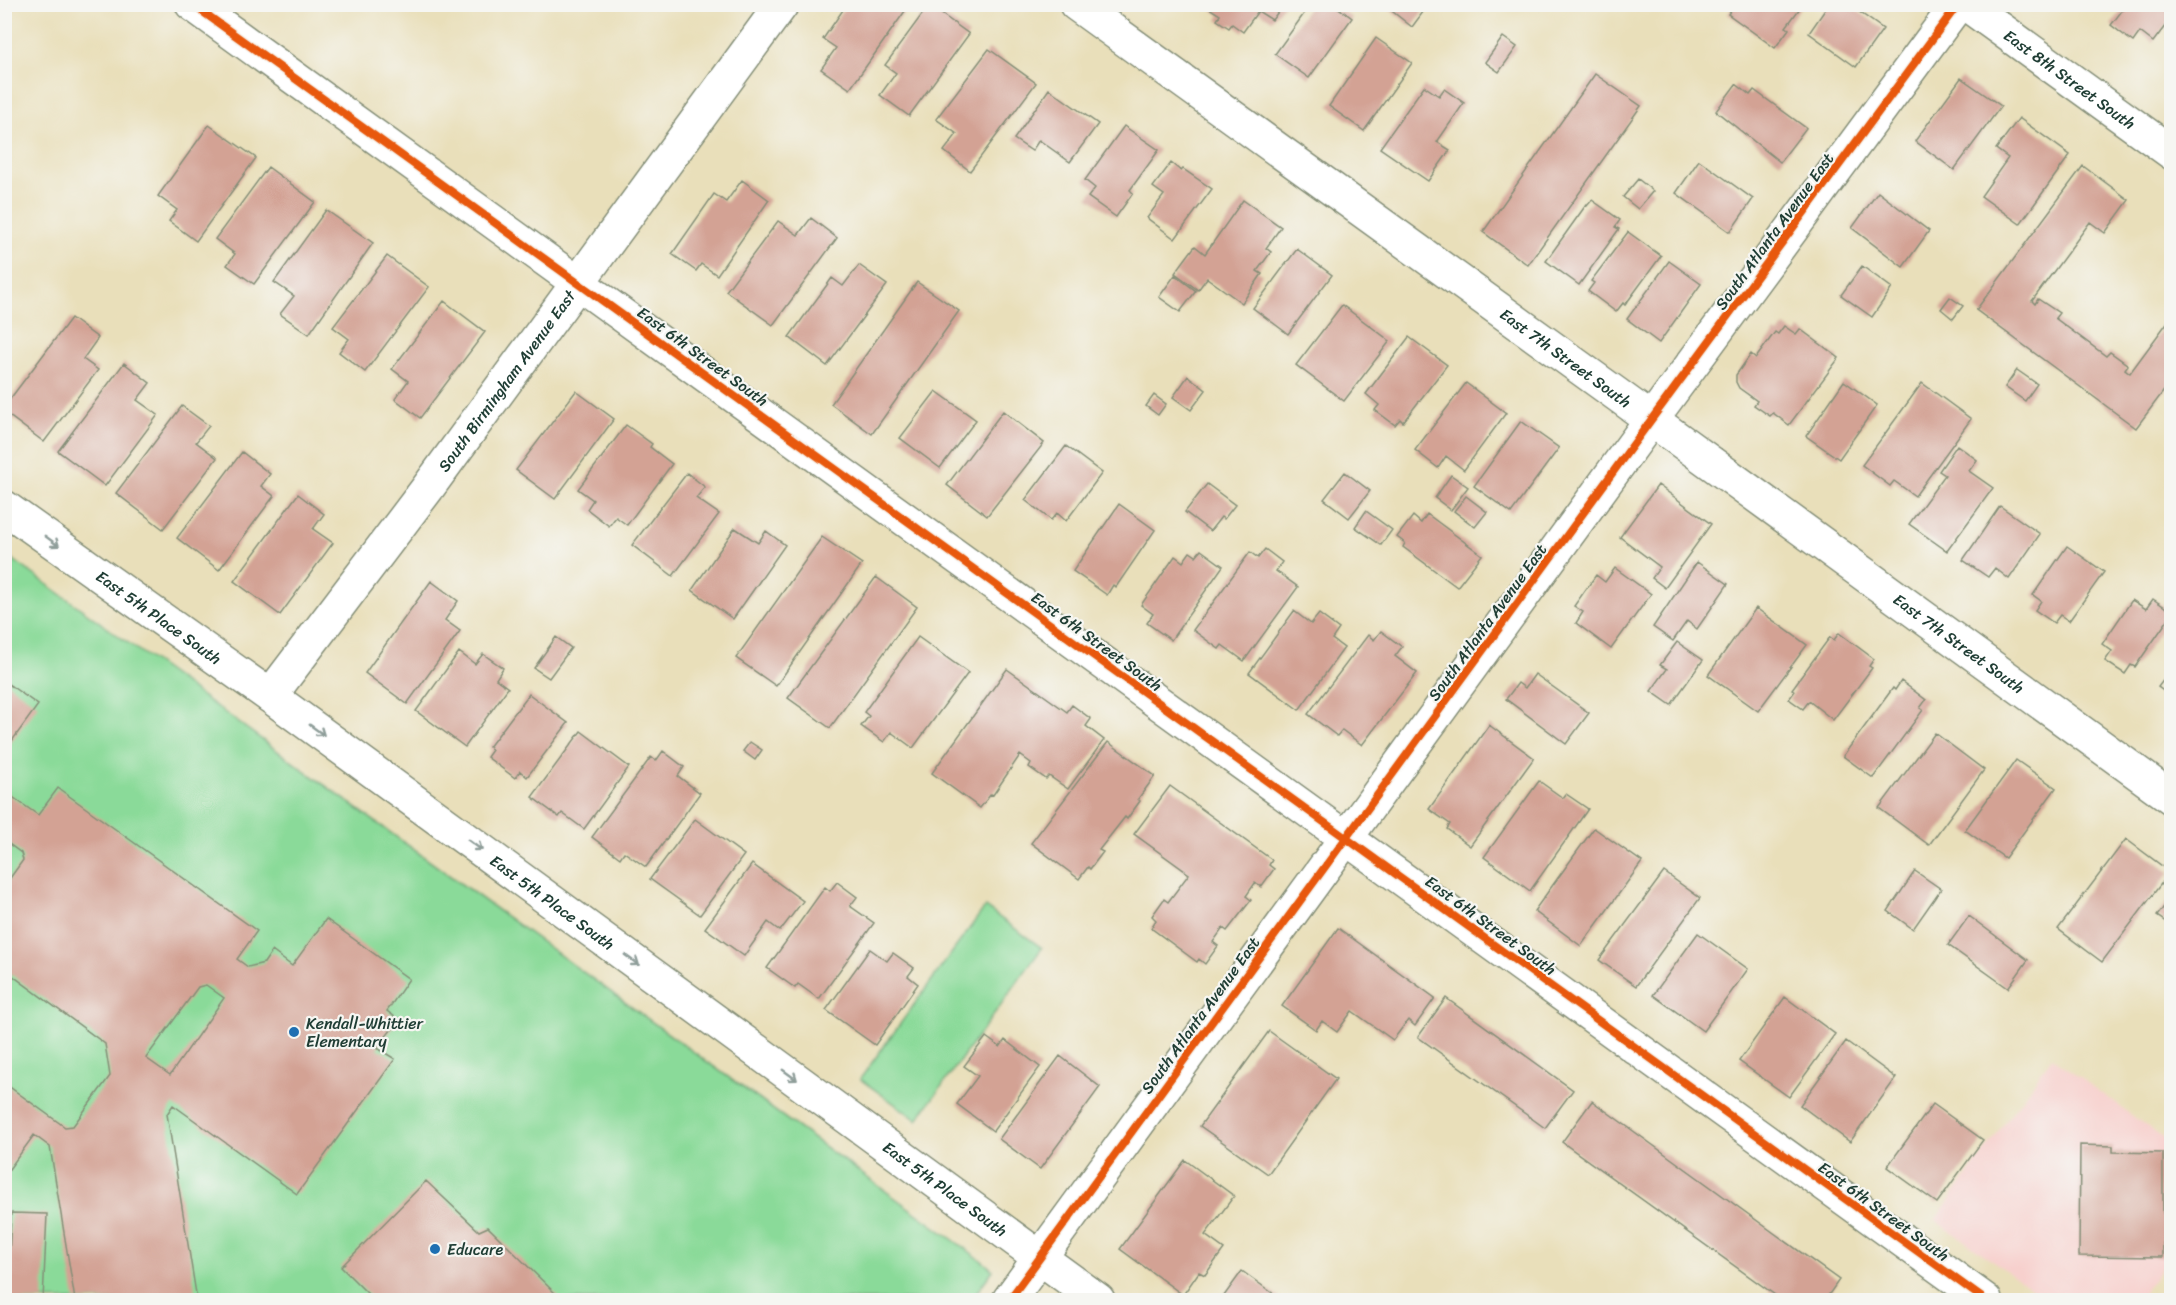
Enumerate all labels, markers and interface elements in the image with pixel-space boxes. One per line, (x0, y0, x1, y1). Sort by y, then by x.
street label: East 8th Street South (1997, 22, 2142, 137)
street label: South Atlanta Avenue East (1707, 146, 1842, 316)
street label: South Birmingham Avenue East (430, 283, 584, 478)
street label: East 6th Street South (631, 299, 775, 414)
street label: East 7th Street South (1493, 300, 1638, 416)
one-way arrow (44, 535, 60, 547)
street label: South Atlanta Avenue East (1420, 537, 1555, 707)
street label: East 5th Place South (89, 562, 228, 672)
street label: East 6th Street South (1025, 584, 1169, 699)
street label: East 7th Street South (1887, 586, 2031, 701)
one-way arrow (309, 724, 325, 737)
one-way arrow (466, 839, 482, 851)
street label: East 5th Place South (484, 847, 621, 958)
street label: East 6th Street South (1419, 868, 1563, 983)
street label: South Atlanta Avenue East (1133, 930, 1268, 1100)
one-way arrow (624, 954, 640, 966)
place label: Kendall-Whittier Elementary (306, 1009, 425, 1056)
marker: Kendall-Whittier Elementary (287, 1025, 301, 1039)
one-way arrow (781, 1069, 797, 1081)
street label: East 5th Place South (876, 1133, 1014, 1245)
street label: East 6th Street South (1812, 1154, 1956, 1269)
place label: Educare (447, 1235, 503, 1264)
marker: Educare (428, 1242, 442, 1256)

